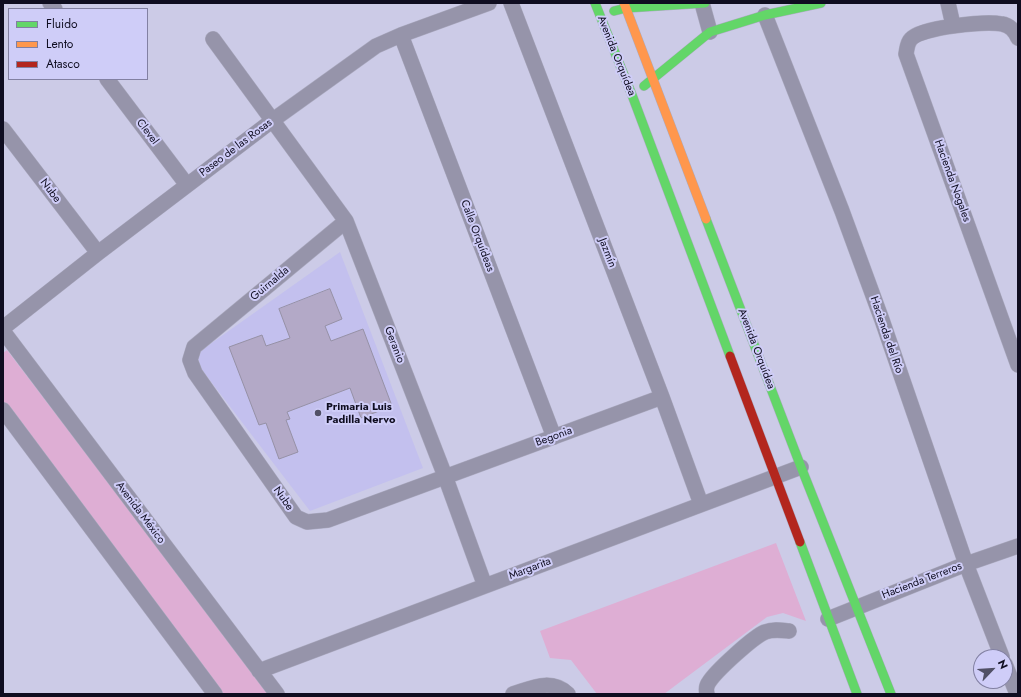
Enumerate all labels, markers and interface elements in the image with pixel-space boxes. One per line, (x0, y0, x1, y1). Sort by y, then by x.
legend (8, 8, 148, 80)
street label: Avenida Orquídea (594, 14, 638, 98)
text: Fluido (46, 15, 78, 33)
text: Lento (46, 35, 73, 53)
text: Atasco (46, 55, 80, 73)
street label: Paseo de las Rosas (197, 116, 275, 180)
street label: Clevel (133, 117, 161, 147)
street label: Hacienda Nogales (931, 138, 973, 224)
street label: Nube (37, 177, 63, 205)
street label: Calle Orquídeas (457, 198, 497, 274)
street label: Jazmín (595, 237, 619, 269)
street label: Guirnalda (248, 264, 292, 304)
street label: Hacienda del Río (867, 295, 905, 375)
street label: Avenida Orquídea (735, 307, 777, 391)
street label: Geranio (381, 325, 407, 365)
place label: Primaria Luis Padilla Nervo (326, 400, 395, 426)
marker: Primaria Luis Padilla Nervo (313, 408, 323, 418)
street label: Begonia (534, 424, 574, 450)
street label: Avenida México (113, 480, 167, 546)
street label: Nube (270, 484, 296, 514)
street label: Margarita (507, 555, 553, 583)
street label: Hacienda Terreros (880, 560, 964, 602)
north arrow (973, 649, 1013, 689)
text: N (994, 657, 1012, 672)

